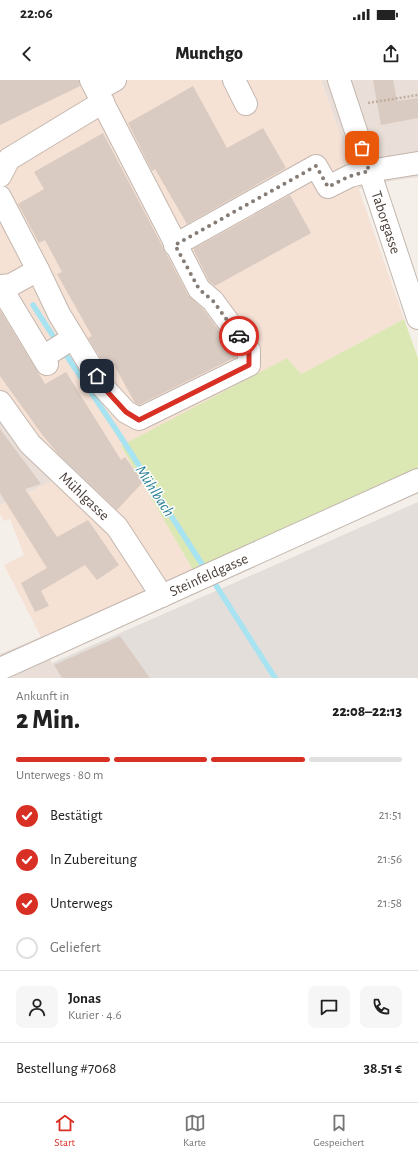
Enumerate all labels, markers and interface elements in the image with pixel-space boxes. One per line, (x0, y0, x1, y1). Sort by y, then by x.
text: 22:06 (20, 6, 53, 21)
icon: back (16, 43, 38, 65)
icon: share (380, 43, 402, 65)
text: Munchgo (175, 45, 243, 63)
pin (345, 131, 379, 165)
icon: bag (351, 137, 373, 159)
street label: Taborgasse (369, 189, 404, 256)
courier (219, 316, 259, 356)
icon: car (228, 325, 250, 347)
pin (80, 359, 114, 393)
icon: home (86, 365, 108, 387)
water label: Mühlbach (133, 462, 177, 520)
street label: Mühlgasse (57, 469, 113, 523)
street label: Steinfeldgasse (167, 550, 250, 599)
text: Ankunft in (16, 690, 69, 703)
text: 22:08–22:13 (332, 704, 402, 719)
text: 2 Min. (16, 707, 80, 733)
text: Unterwegs · 80 m (16, 769, 103, 782)
icon: check (16, 805, 38, 827)
text: Bestätigt (50, 808, 103, 823)
text: 21:51 (379, 809, 402, 822)
icon: check (16, 849, 38, 871)
text: In Zubereitung (50, 852, 137, 867)
text: 21:56 (377, 853, 402, 866)
icon: check (16, 893, 38, 915)
text: Unterwegs (50, 896, 113, 911)
text: 21:58 (377, 897, 402, 910)
text: Geliefert (50, 940, 101, 955)
button: person (16, 986, 58, 1028)
button: chat (308, 986, 350, 1028)
button: phone (360, 986, 402, 1028)
text: Jonas (68, 991, 101, 1006)
text: Kurier · 4.6 (68, 1009, 122, 1022)
text: Bestellung #7068 (16, 1061, 116, 1076)
text: 38.51 € (364, 1061, 402, 1076)
tab: Start (54, 1112, 76, 1149)
tab: Karte (183, 1112, 206, 1149)
tab: Gespeichert (313, 1112, 364, 1149)

